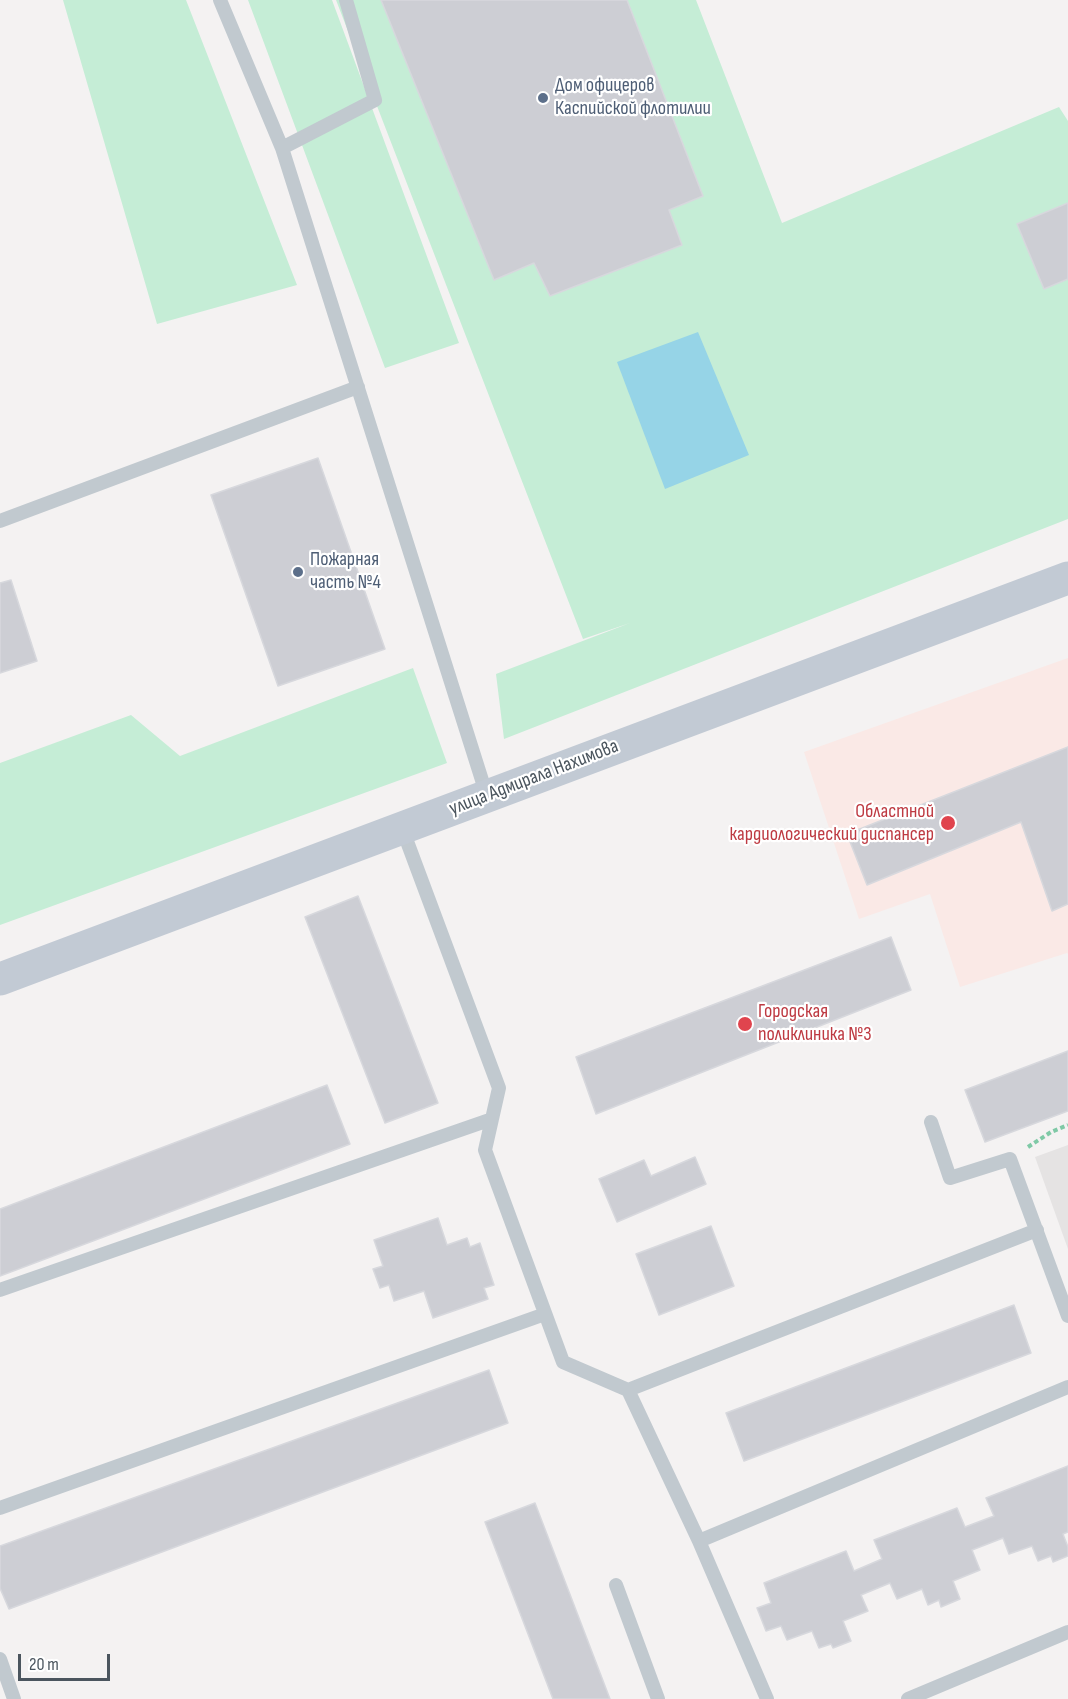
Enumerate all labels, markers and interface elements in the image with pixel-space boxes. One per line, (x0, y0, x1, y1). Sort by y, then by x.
place label: Дом офицеров Каспийской флотилии (555, 74, 711, 121)
marker: Дом офицеров Каспийской флотилии (536, 91, 550, 105)
place label: Пожарная часть №4 (310, 548, 381, 595)
marker: Пожарная часть №4 (291, 565, 305, 579)
street label: улица Адмирала Нахимова (446, 735, 622, 821)
place label: Областной кардиологический диспансер (730, 800, 934, 847)
marker: Областной кардиологический диспансер (939, 814, 957, 832)
place label: Городская поликлиника №3 (758, 1000, 872, 1047)
marker: Городская поликлиника №3 (736, 1015, 754, 1033)
scale bar (21, 1642, 112, 1680)
text: 20 m (29, 1654, 59, 1675)

